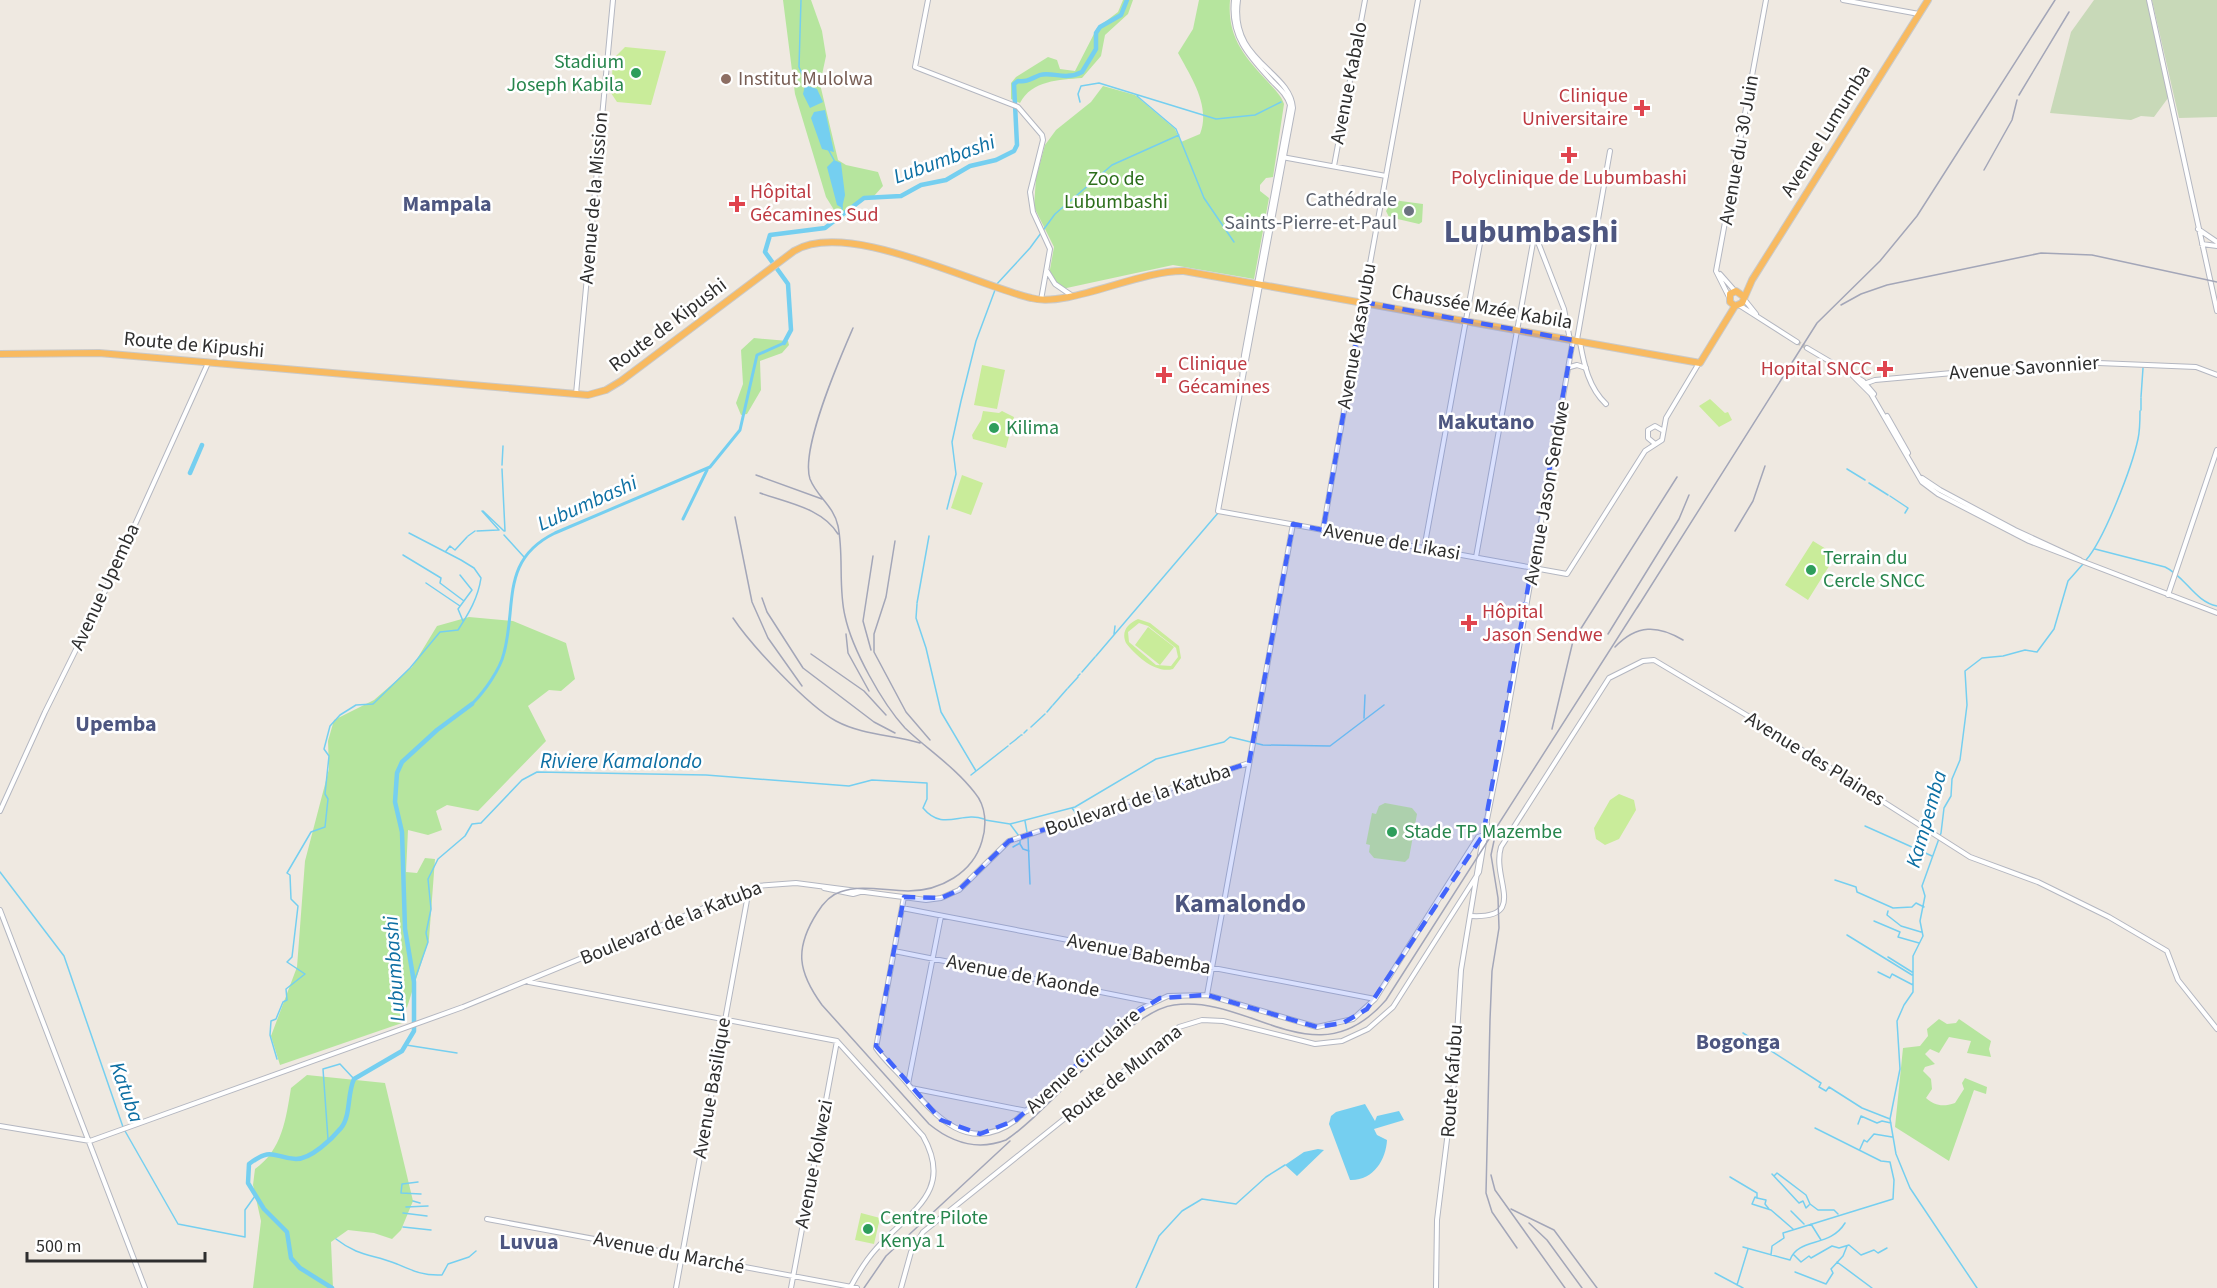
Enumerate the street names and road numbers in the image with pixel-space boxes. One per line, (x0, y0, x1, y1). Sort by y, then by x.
street label: Avenue Kabalo (1323, 19, 1375, 147)
street label: Avenue Lumumba (1774, 60, 1878, 202)
street label: Avenue du 30 Juin (1712, 73, 1766, 227)
street label: Avenue de la Mission (573, 111, 615, 285)
street label: Avenue Kasavubu (1330, 261, 1384, 411)
street label: Route de Kipushi (603, 271, 733, 379)
street label: Chaussée Mzée Kabila (1389, 277, 1575, 337)
street label: Route de Kipushi (123, 325, 265, 365)
street label: Avenue Savonnier (1948, 349, 2100, 387)
street label: Avenue Jason Sendwe (1517, 399, 1577, 587)
street label: Avenue de Likasi (1321, 516, 1463, 568)
street label: Avenue Upemba (63, 519, 147, 655)
street label: Avenue des Plaines (1740, 705, 1890, 813)
street label: Boulevard de la Katuba (1042, 757, 1234, 843)
street label: Boulevard de la Katuba (576, 874, 766, 972)
street label: Avenue Babemba (1065, 926, 1213, 982)
street label: Avenue de Kaonde (944, 947, 1102, 1005)
street label: Avenue Circulaire (1020, 1002, 1146, 1120)
street label: Avenue Basilique (686, 1015, 738, 1161)
street label: Route de Munana (1056, 1018, 1188, 1130)
street label: Route Kafubu (1434, 1023, 1470, 1139)
street label: Avenue Kolwezi (788, 1097, 840, 1231)
street label: Avenue du Marché (591, 1225, 747, 1281)

